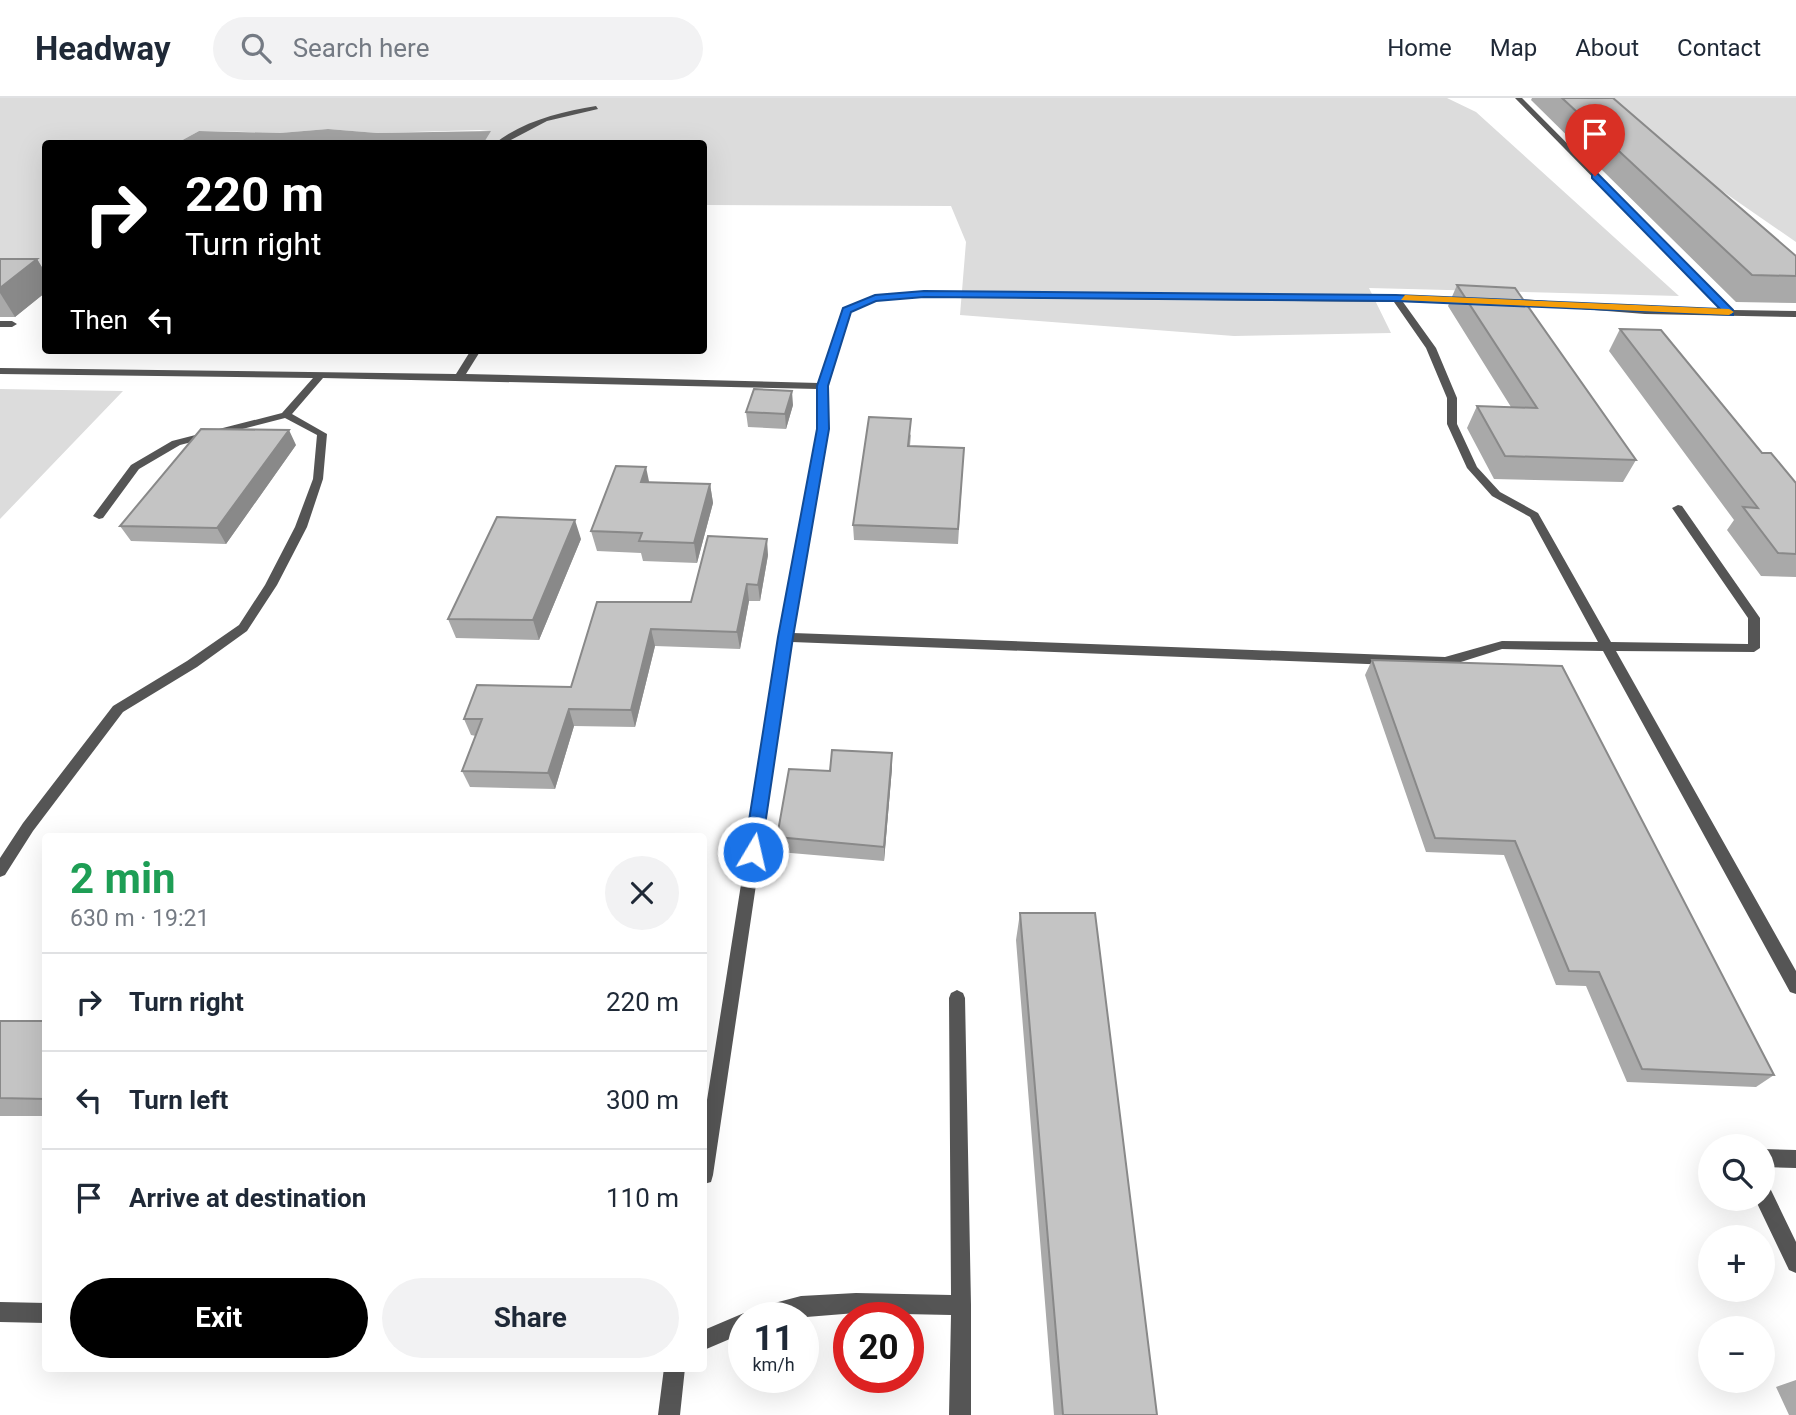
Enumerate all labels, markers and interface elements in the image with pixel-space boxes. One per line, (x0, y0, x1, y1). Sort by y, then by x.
search box (213, 17, 703, 80)
text: Headway (35, 29, 171, 68)
icon: search (237, 29, 275, 67)
text: Search here (293, 33, 429, 63)
text: Home (1387, 34, 1452, 62)
text: Map (1490, 34, 1537, 62)
text: About (1575, 34, 1639, 62)
text: Contact (1677, 34, 1761, 62)
pin (1565, 104, 1625, 176)
icon: arrive (1576, 115, 1614, 153)
text: 220 m (185, 166, 324, 223)
icon: right (70, 168, 161, 259)
text: Turn right (185, 225, 321, 263)
icon: left (142, 301, 180, 339)
text: Then (70, 305, 128, 335)
position arrow (716, 815, 790, 889)
text: 2 min (70, 854, 176, 903)
button: close (605, 856, 679, 930)
text: 630 m · 19:21 (70, 905, 209, 932)
icon: right (70, 983, 108, 1021)
text: Turn right (129, 987, 244, 1017)
text: 220 m (606, 987, 679, 1017)
icon: left (70, 1081, 108, 1119)
text: Turn left (129, 1085, 228, 1115)
text: 300 m (606, 1085, 679, 1115)
map controls (1698, 1134, 1775, 1393)
button: search (1698, 1134, 1775, 1211)
icon: arrive (70, 1179, 108, 1217)
text: Arrive at destination (129, 1183, 366, 1213)
text: 110 m (606, 1183, 679, 1213)
button: + (1698, 1225, 1775, 1302)
button: Exit (70, 1278, 368, 1358)
button: Share (382, 1278, 679, 1358)
speed limit sign: 20 (833, 1302, 924, 1393)
button: − (1698, 1316, 1775, 1393)
text: 11 (753, 1318, 794, 1359)
text: km/h (752, 1354, 795, 1375)

